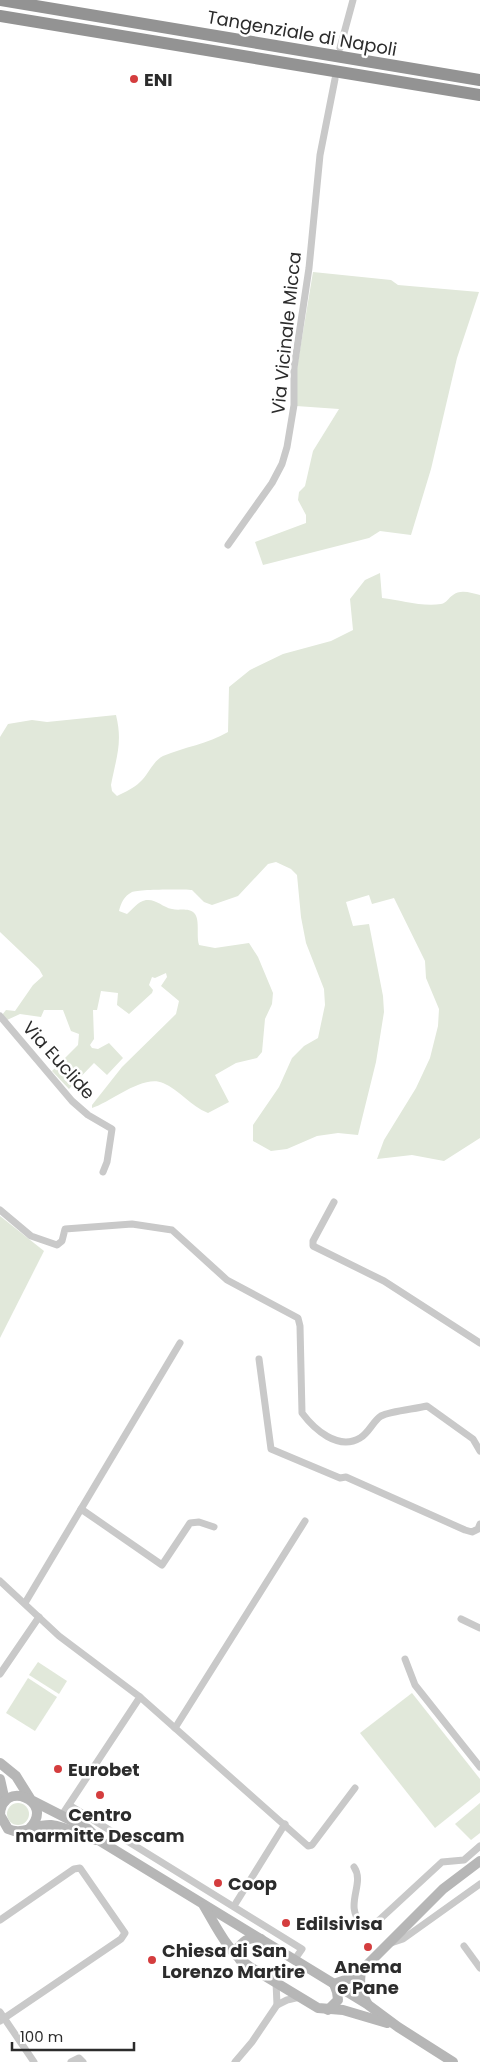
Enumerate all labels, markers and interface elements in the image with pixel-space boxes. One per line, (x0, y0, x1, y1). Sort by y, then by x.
street label: Tangenziale di Napoli (205, 4, 399, 62)
place label: ENI (144, 67, 173, 92)
marker: ENI (128, 73, 140, 85)
street label: Via Vicinale Micca (265, 250, 307, 416)
street label: Via Euclide (17, 1015, 101, 1105)
place label: Eurobet (68, 1757, 140, 1782)
marker: Eurobet (52, 1763, 64, 1775)
marker: Centro marmitte Descam (94, 1789, 106, 1801)
place label: Centro marmitte Descam (15, 1802, 185, 1848)
place label: Coop (228, 1871, 277, 1896)
marker: Coop (212, 1877, 224, 1889)
place label: Edilsivisa (296, 1911, 383, 1936)
marker: Edilsivisa (280, 1917, 292, 1929)
place label: Chiesa di San Lorenzo Martire (162, 1938, 305, 1984)
marker: Anema e Pane (362, 1941, 374, 1953)
marker: Chiesa di San Lorenzo Martire (146, 1954, 158, 1966)
place label: Anema e Pane (334, 1954, 402, 2000)
scale bar (12, 2020, 135, 2052)
text: 100 m (20, 2026, 63, 2047)

